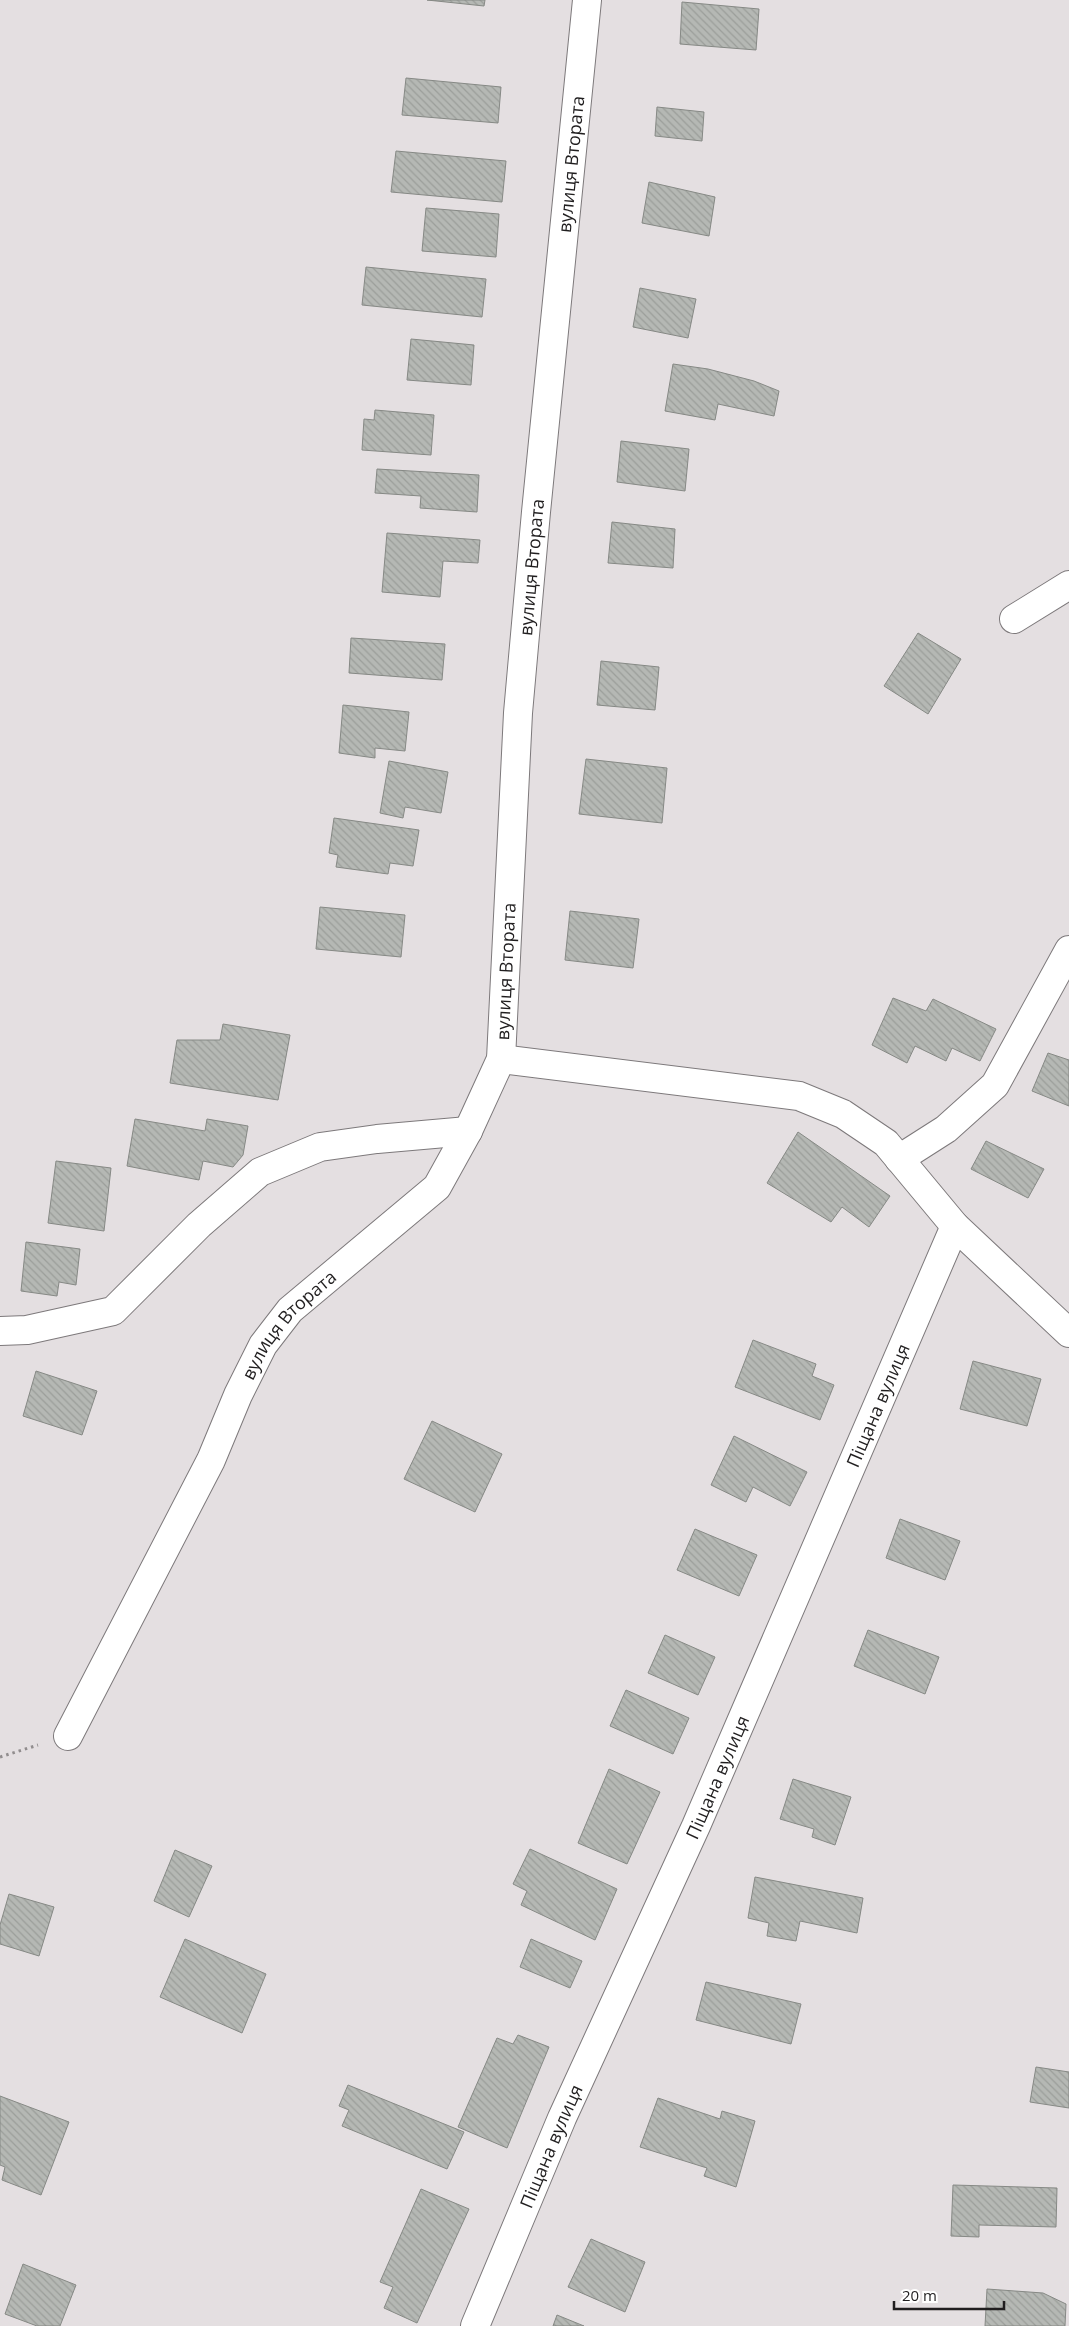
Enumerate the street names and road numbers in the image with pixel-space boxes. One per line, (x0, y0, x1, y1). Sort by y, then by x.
street label: вулиця Втората (552, 95, 589, 234)
street label: вулиця Втората (513, 498, 549, 637)
street label: вулиця Втората (490, 902, 521, 1041)
street label: вулиця Втората (236, 1265, 341, 1383)
street label: Піщана вулиця (840, 1340, 915, 1471)
street label: Піщана вулиця (680, 1712, 754, 1843)
street label: Піщана вулиця (514, 2081, 588, 2212)

